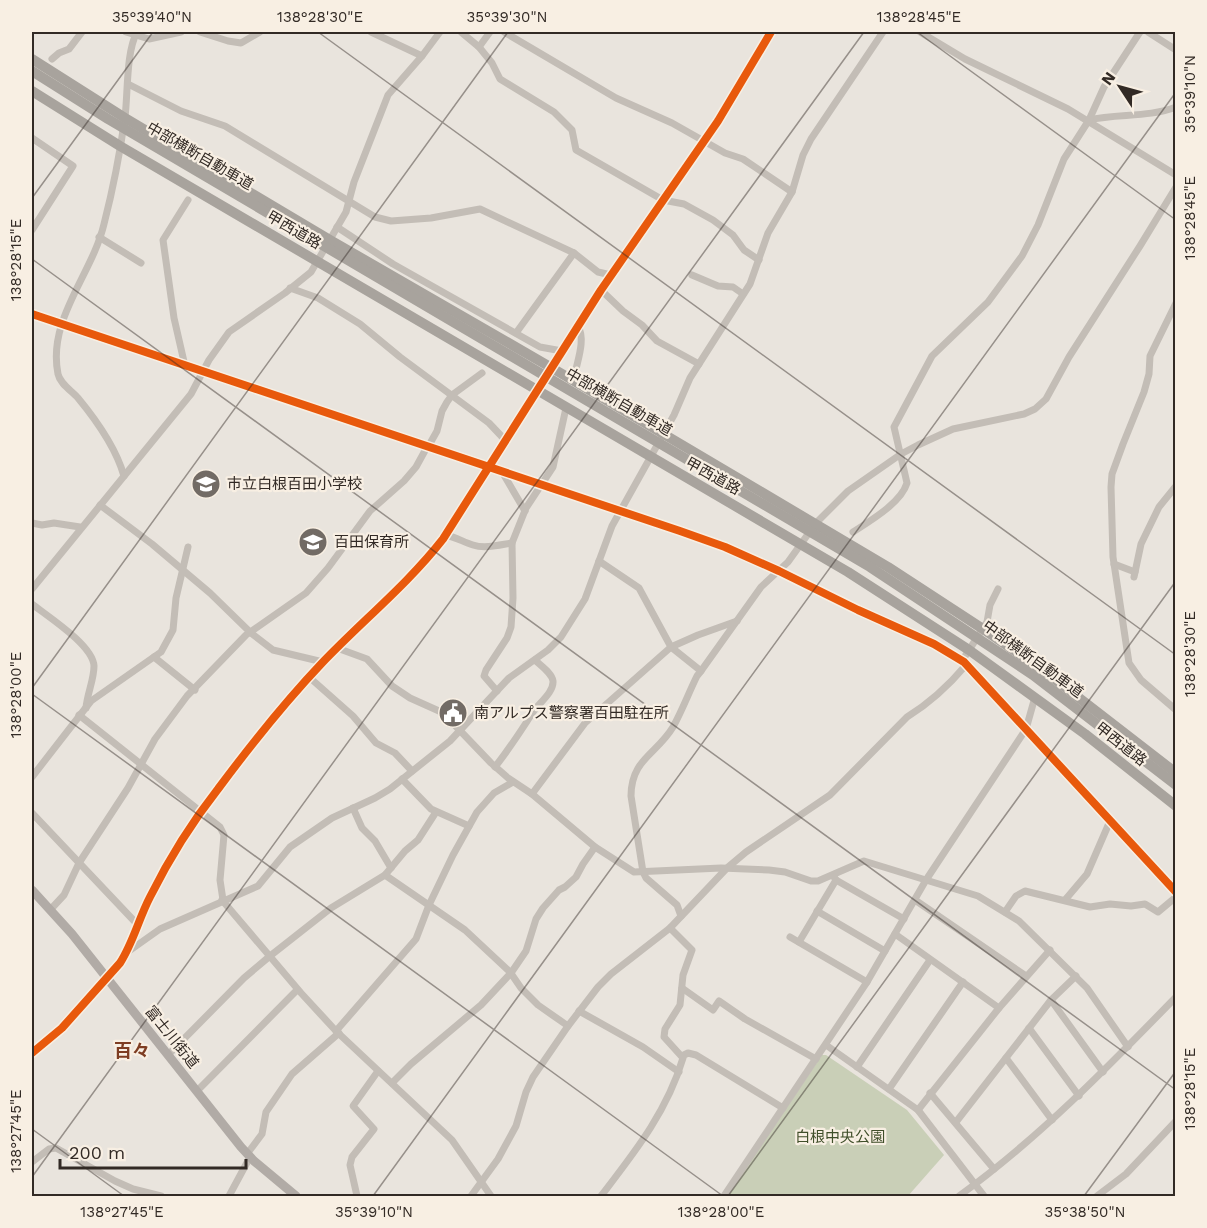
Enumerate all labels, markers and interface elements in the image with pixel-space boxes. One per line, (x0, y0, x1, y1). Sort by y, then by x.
text: 35°39'40"N (112, 8, 192, 26)
text: 138°28'30"E (277, 8, 363, 26)
text: 35°39'30"N (466, 8, 548, 26)
text: 138°28'45"E (877, 8, 961, 26)
text: 35°39'10"N (1181, 55, 1199, 133)
north arrow (1090, 57, 1150, 117)
text: N (1097, 68, 1119, 89)
street label: 中部横断自動車道 (144, 118, 256, 194)
text: 138°28'45"E (1181, 176, 1199, 260)
street label: 甲西道路 (264, 207, 324, 253)
text: 138°28'15"E (7, 219, 25, 301)
street label: 中部横断自動車道 (563, 364, 675, 440)
street label: 甲西道路 (682, 454, 744, 498)
school or university icon: 市立白根百田小学校 (190, 468, 222, 500)
place label: 市立白根百田小学校 (227, 475, 362, 493)
school or university icon: 百田保育所 (297, 526, 329, 558)
place label: 百田保育所 (334, 533, 409, 551)
text: 138°28'30"E (1181, 611, 1199, 697)
street label: 中部横断自動車道 (979, 616, 1087, 702)
text: 138°28'00"E (7, 652, 25, 738)
public building icon: 南アルプス警察署百田駐在所 (437, 697, 469, 729)
place label: 南アルプス警察署百田駐在所 (474, 704, 669, 722)
street label: 甲西道路 (1092, 718, 1150, 770)
street label: 富士川街道 (141, 1002, 203, 1072)
district label: 百々 (114, 1040, 150, 1061)
text: 138°28'15"E (1181, 1048, 1199, 1130)
text: 138°27'45"E (7, 1089, 25, 1173)
park label: 白根中央公園 (795, 1128, 885, 1146)
scale bar (60, 1132, 246, 1170)
text: 200 m (69, 1142, 125, 1163)
text: 138°27'45"E (80, 1203, 164, 1221)
text: 35°39'10"N (335, 1203, 413, 1221)
text: 138°28'00"E (678, 1203, 764, 1221)
text: 35°38'50"N (1045, 1203, 1126, 1221)

